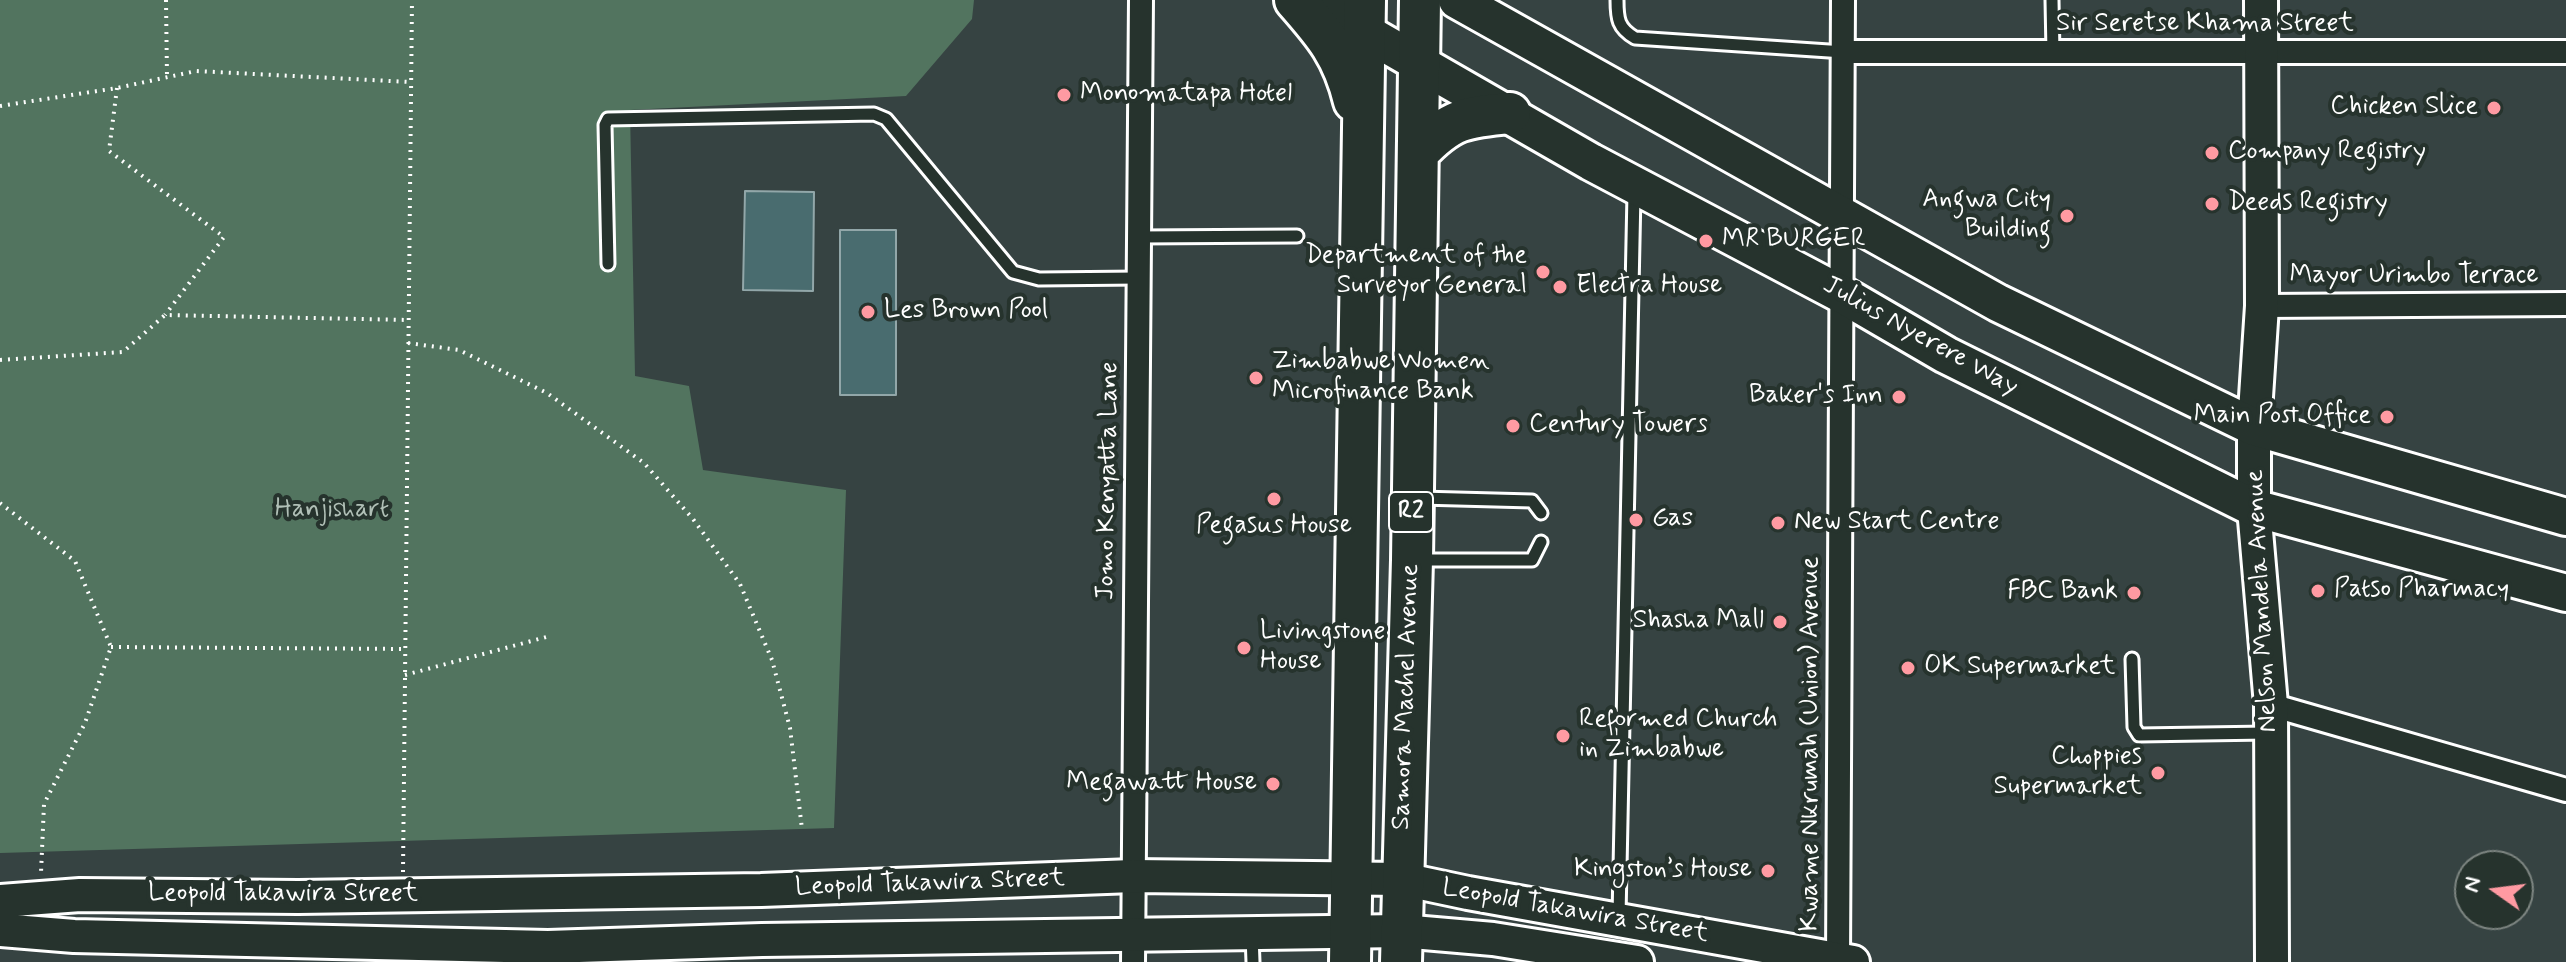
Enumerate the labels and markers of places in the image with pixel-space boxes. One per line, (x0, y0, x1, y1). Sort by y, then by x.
place label: Monomatapa Hotel (1080, 79, 1292, 111)
marker: Monomatapa Hotel (1055, 86, 1073, 104)
place label: Chicken Slice (2330, 92, 2478, 124)
marker: Chicken Slice (2485, 99, 2503, 117)
place label: Company Registry (2228, 137, 2426, 169)
marker: Company Registry (2203, 144, 2221, 162)
place label: Angwa City Building (1922, 185, 2051, 246)
place label: Deeds Registry (2228, 188, 2388, 220)
marker: Deeds Registry (2203, 195, 2221, 213)
marker: Angwa City Building (2058, 207, 2076, 225)
place label: MR BURGER (1722, 225, 1866, 257)
marker: MR BURGER (1697, 232, 1715, 250)
place label: Department of the Surveyor General (1305, 241, 1527, 302)
marker: Department of the Surveyor General (1534, 263, 1552, 281)
place label: Electra House (1576, 271, 1722, 303)
marker: Electra House (1551, 278, 1569, 296)
place label: Les Brown Pool (884, 296, 1048, 328)
marker: Les Brown Pool (859, 303, 877, 321)
place label: Zimbabwe Women Microfinance Bank (1272, 347, 1490, 408)
marker: Zimbabwe Women Microfinance Bank (1247, 369, 1265, 387)
place label: Baker's Inn (1749, 381, 1883, 413)
marker: Baker's Inn (1890, 388, 1908, 406)
place label: Main Post Office (2194, 401, 2371, 433)
marker: Main Post Office (2378, 408, 2396, 426)
place label: Century Towers (1529, 410, 1708, 442)
marker: Century Towers (1504, 417, 1522, 435)
marker: Pegasus House (1265, 490, 1283, 508)
place label: Gas (1652, 504, 1693, 536)
place label: New Start Centre (1794, 507, 1999, 539)
place label: Pegasus House (1196, 511, 1352, 543)
marker: Gas (1627, 511, 1645, 529)
marker: New Start Centre (1769, 514, 1787, 532)
place label: Patso Pharmacy (2334, 575, 2509, 607)
place label: FBC Bank (2007, 577, 2118, 609)
marker: Patso Pharmacy (2309, 582, 2327, 600)
marker: FBC Bank (2125, 584, 2143, 602)
place label: Shasha Mall (1633, 606, 1764, 638)
marker: Shasha Mall (1771, 613, 1789, 631)
place label: Livingstone House (1260, 617, 1385, 678)
marker: Livingstone House (1235, 639, 1253, 657)
place label: OK Supermarket (1924, 652, 2115, 684)
marker: OK Supermarket (1899, 659, 1917, 677)
place label: Reformed Church in Zimbabwe (1579, 705, 1778, 766)
marker: Reformed Church in Zimbabwe (1554, 727, 1572, 745)
place label: Choppies Supermarket (1994, 742, 2142, 804)
marker: Choppies Supermarket (2149, 764, 2167, 782)
place label: Megawatt House (1066, 768, 1257, 800)
marker: Megawatt House (1264, 775, 1282, 793)
place label: Kingston’s House (1574, 855, 1752, 887)
marker: Kingston’s House (1759, 862, 1777, 880)

